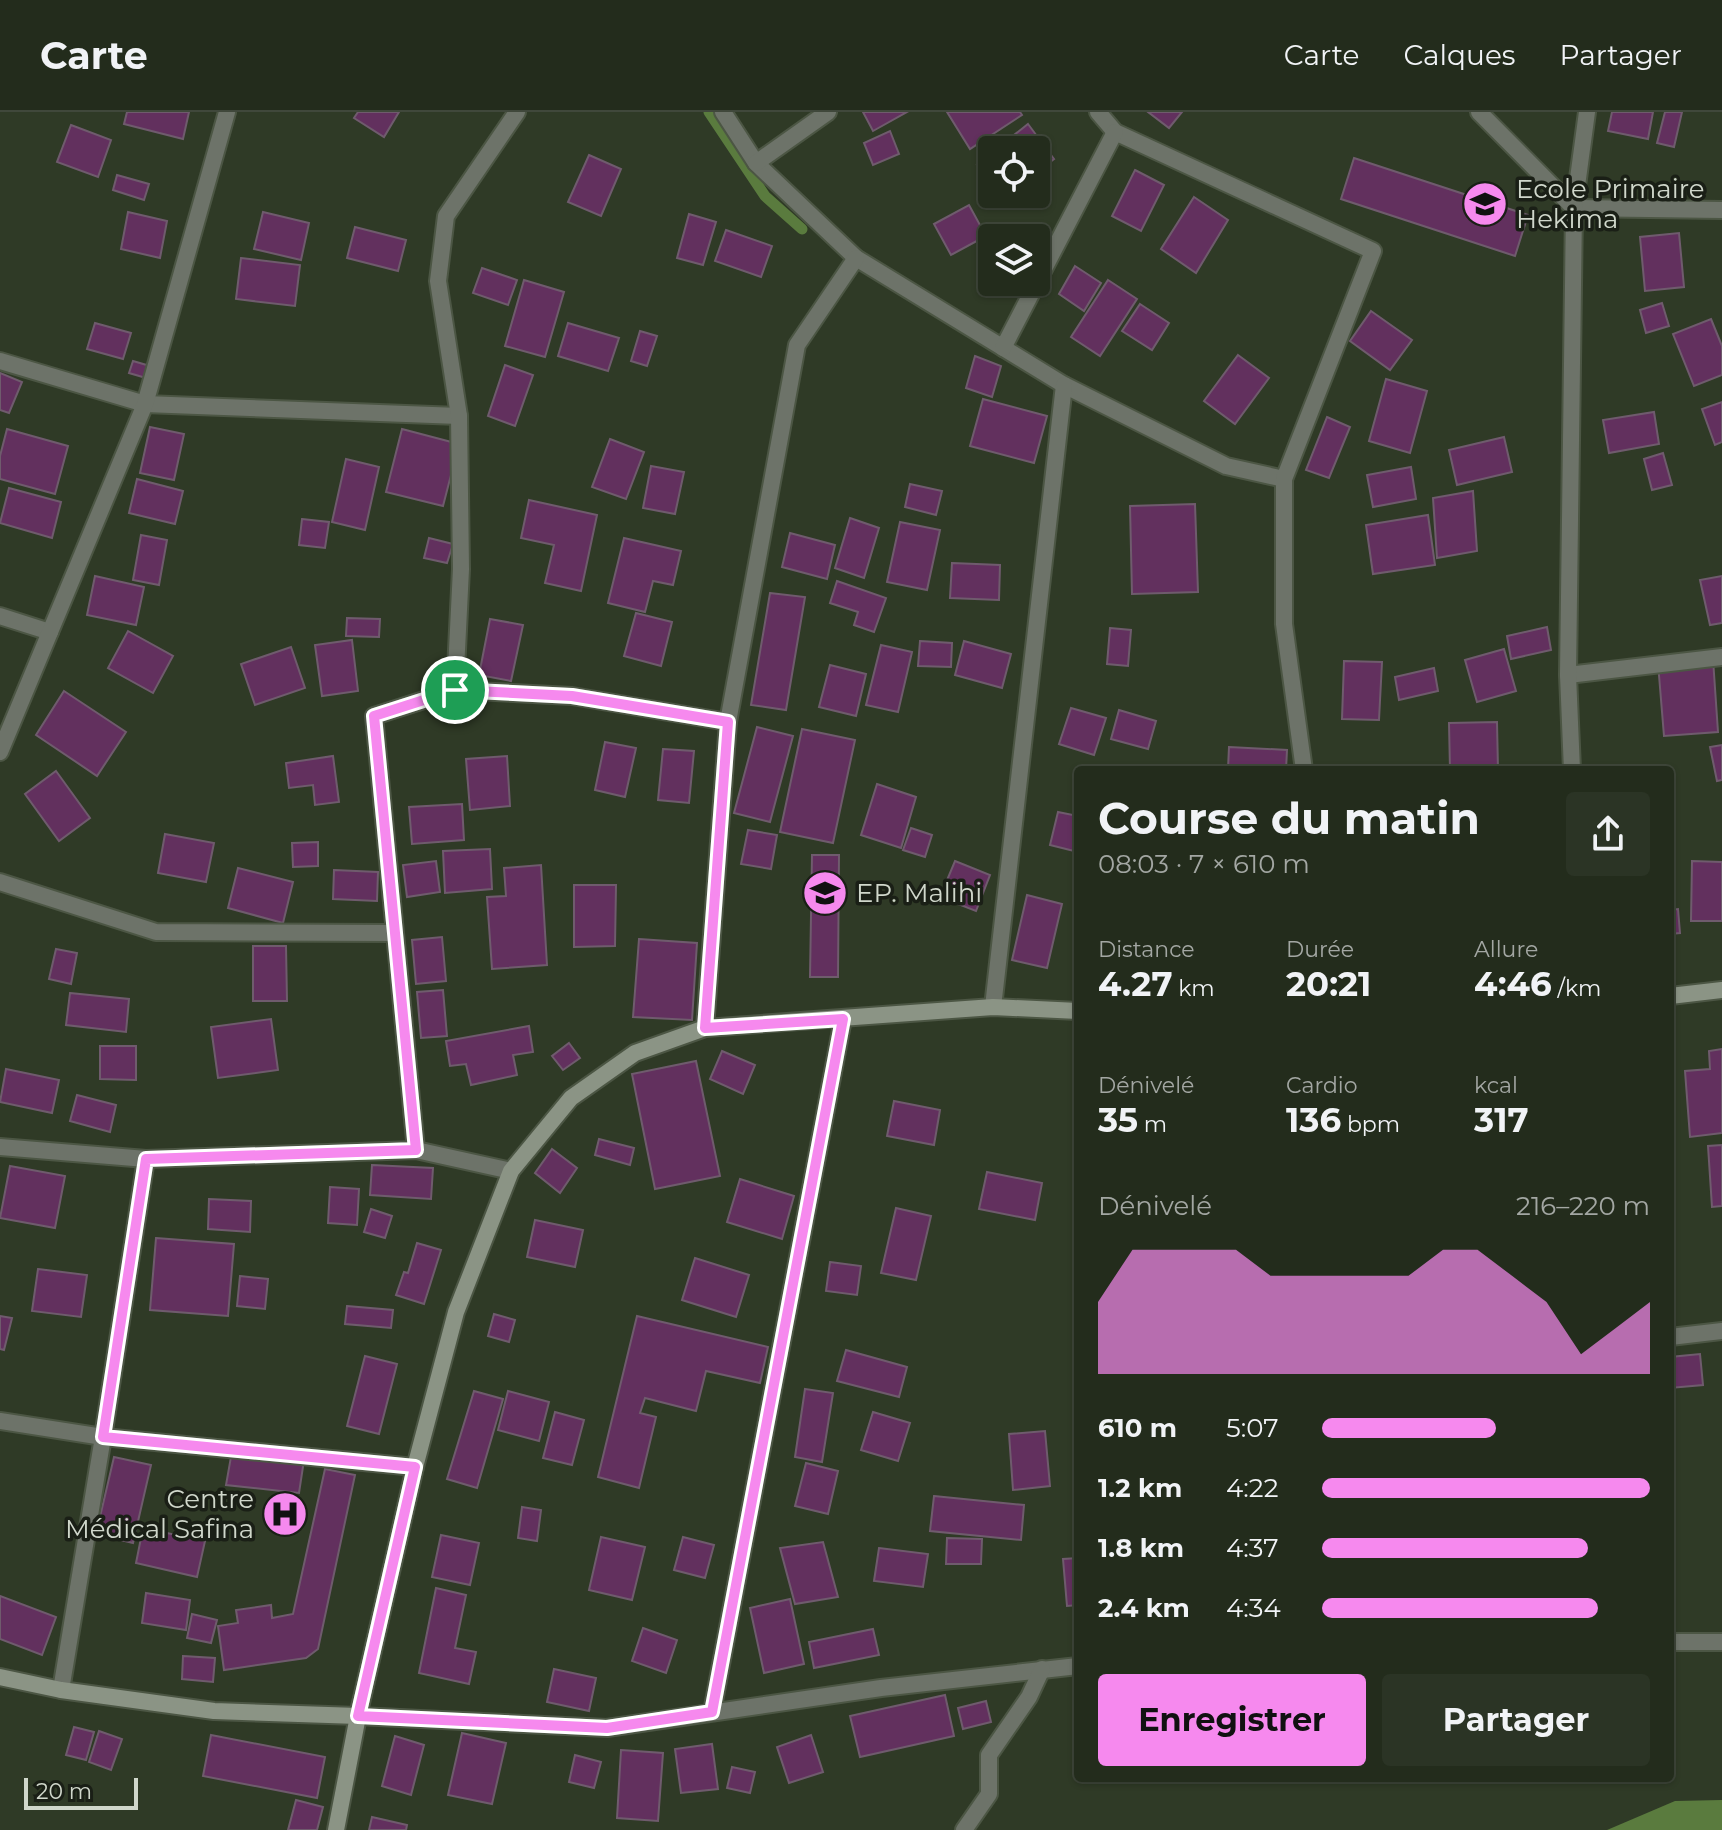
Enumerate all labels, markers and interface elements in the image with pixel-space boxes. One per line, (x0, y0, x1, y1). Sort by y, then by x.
text: Carte (40, 32, 148, 79)
text: Carte (1284, 38, 1359, 72)
text: Calques (1403, 38, 1515, 72)
text: Partager (1559, 38, 1682, 72)
map controls (978, 136, 1050, 296)
button: locate (978, 136, 1050, 208)
place label: Ecole Primaire Hekima (1516, 173, 1704, 235)
school or university icon: Ecole Primaire Hekima (1461, 180, 1509, 228)
button: layers (978, 224, 1050, 296)
pin (421, 656, 489, 724)
icon: arrive (433, 668, 477, 712)
text: Course du matin (1098, 791, 1480, 845)
button: share (1566, 792, 1650, 876)
text: 08:03 · 7 × 610 m (1098, 848, 1310, 880)
school or university icon: EP. Malihi (801, 869, 849, 917)
place label: EP. Malihi (856, 877, 982, 909)
text: Distance (1098, 936, 1195, 963)
text: Durée (1286, 936, 1354, 963)
text: Allure (1474, 936, 1538, 963)
text: 4.27 (1098, 963, 1173, 1005)
text: 20:21 (1286, 963, 1371, 1005)
text: 4:46 (1474, 963, 1552, 1005)
text: km (1173, 975, 1215, 1002)
text: /km (1552, 975, 1601, 1002)
text: Dénivelé (1098, 1072, 1194, 1099)
text: Cardio (1286, 1072, 1358, 1099)
text: kcal (1474, 1072, 1518, 1099)
text: 35 (1098, 1099, 1138, 1141)
text: 136 (1286, 1099, 1341, 1141)
text: 317 (1474, 1099, 1529, 1141)
text: m (1138, 1111, 1167, 1138)
text: bpm (1341, 1111, 1400, 1138)
text: Dénivelé (1098, 1190, 1212, 1222)
text: 216–220 m (1516, 1190, 1650, 1222)
text: 610 m (1098, 1412, 1177, 1444)
text: 5:07 (1226, 1412, 1279, 1444)
text: 1.2 km (1098, 1472, 1182, 1504)
text: 4:22 (1226, 1472, 1278, 1504)
place label: Centre Médical Safina (65, 1483, 254, 1545)
hospital icon: Centre Médical Safina (261, 1490, 309, 1538)
text: 1.8 km (1098, 1532, 1184, 1564)
text: 4:37 (1226, 1532, 1279, 1564)
text: 2.4 km (1098, 1592, 1190, 1624)
text: 4:34 (1226, 1592, 1281, 1624)
button: Enregistrer (1098, 1674, 1366, 1766)
button: Partager (1382, 1674, 1650, 1766)
scale bar (24, 1774, 138, 1810)
text: 20 m (36, 1778, 92, 1805)

